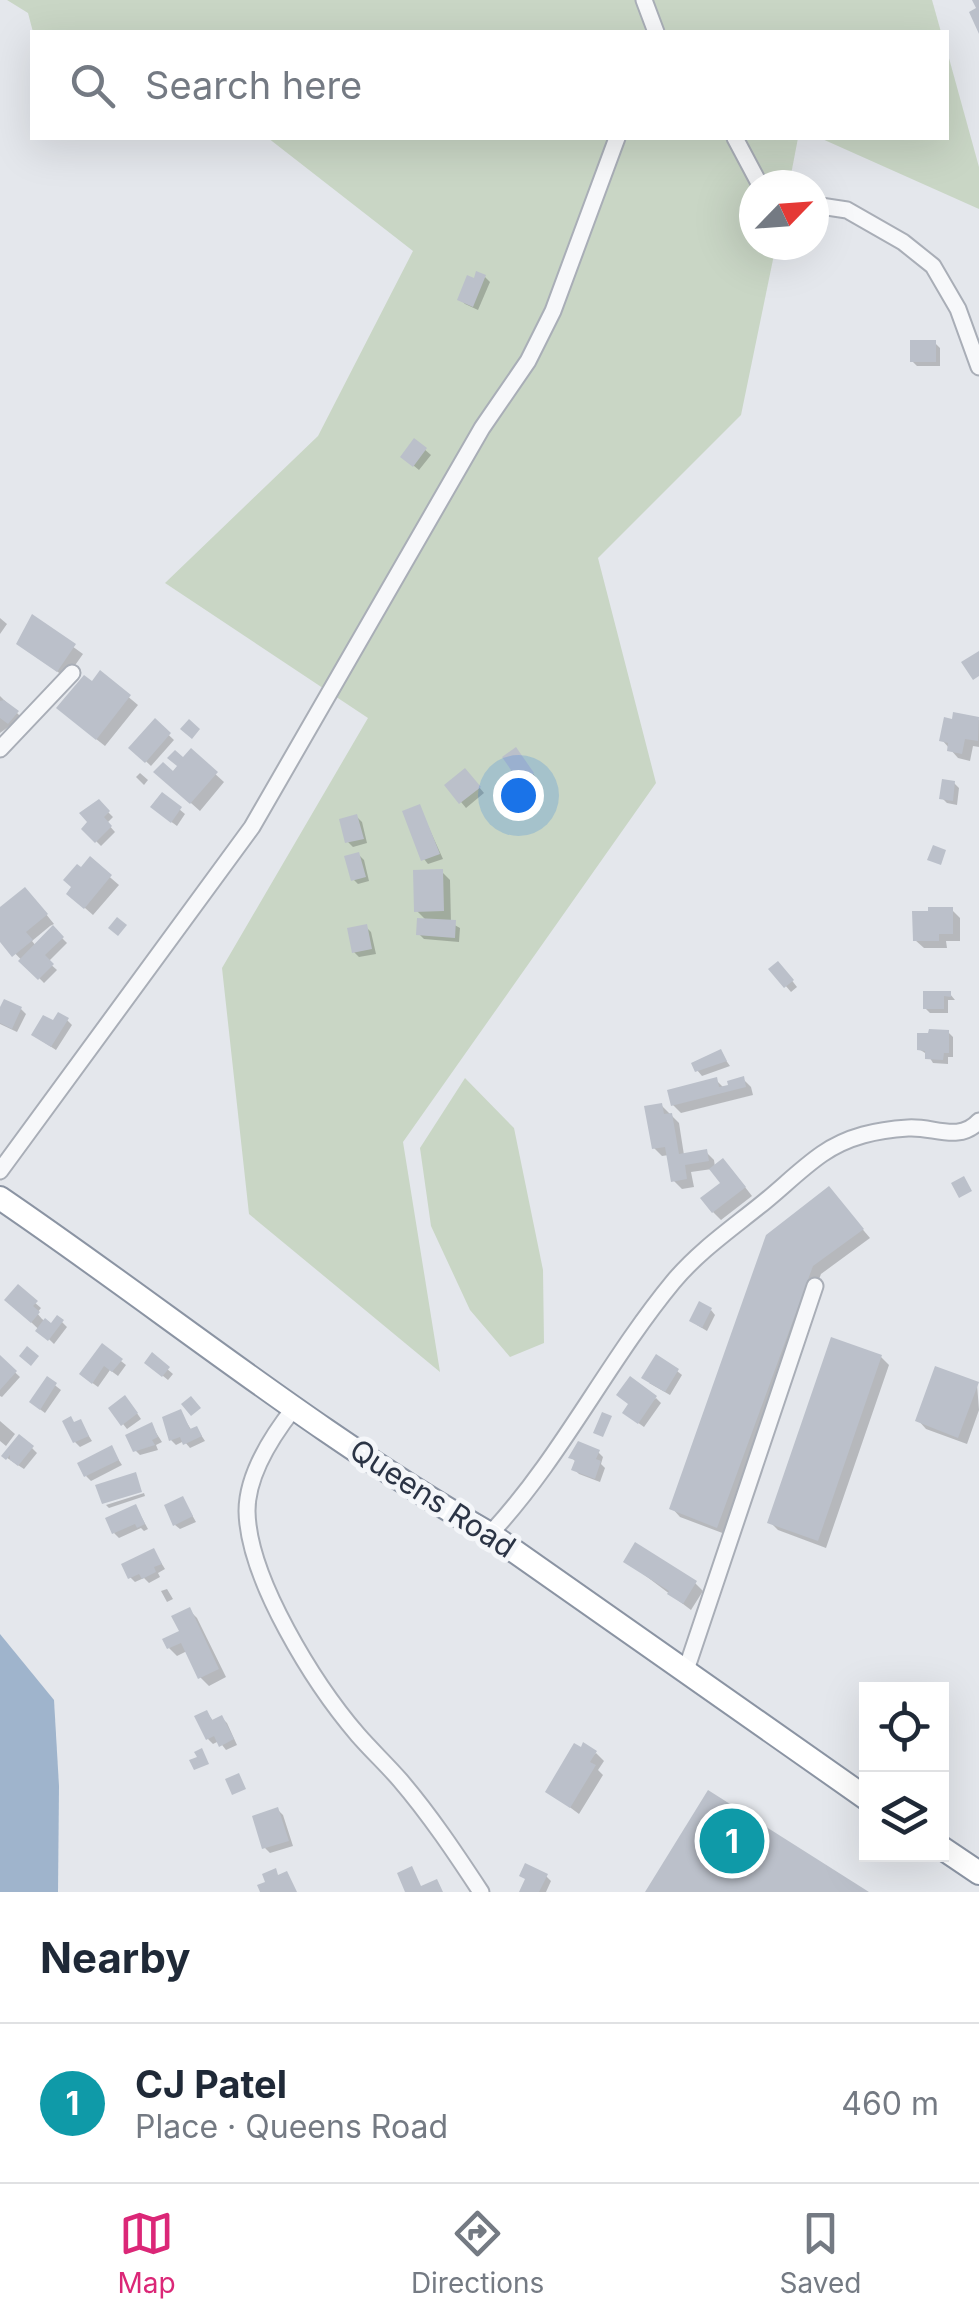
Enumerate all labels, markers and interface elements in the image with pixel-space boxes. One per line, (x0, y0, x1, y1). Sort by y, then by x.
search box (30, 30, 949, 140)
icon: search (65, 58, 120, 113)
text: Search here (145, 62, 362, 108)
north arrow (739, 170, 829, 260)
your location (493, 770, 544, 821)
street label: Queens Road (344, 1431, 522, 1565)
map controls (859, 1682, 949, 1862)
button: locate (859, 1682, 949, 1772)
button: layers (859, 1772, 949, 1862)
pin: 1 (700, 1804, 764, 1878)
text: Nearby (40, 1932, 191, 1983)
text: CJ Patel (135, 2061, 287, 2107)
text: 1 (66, 2084, 79, 2123)
text: 460 m (841, 2084, 939, 2123)
text: Place · Queens Road (135, 2107, 448, 2146)
tab: Map (118, 2206, 176, 2300)
tab: Directions (411, 2206, 544, 2300)
tab: Saved (779, 2206, 861, 2300)

